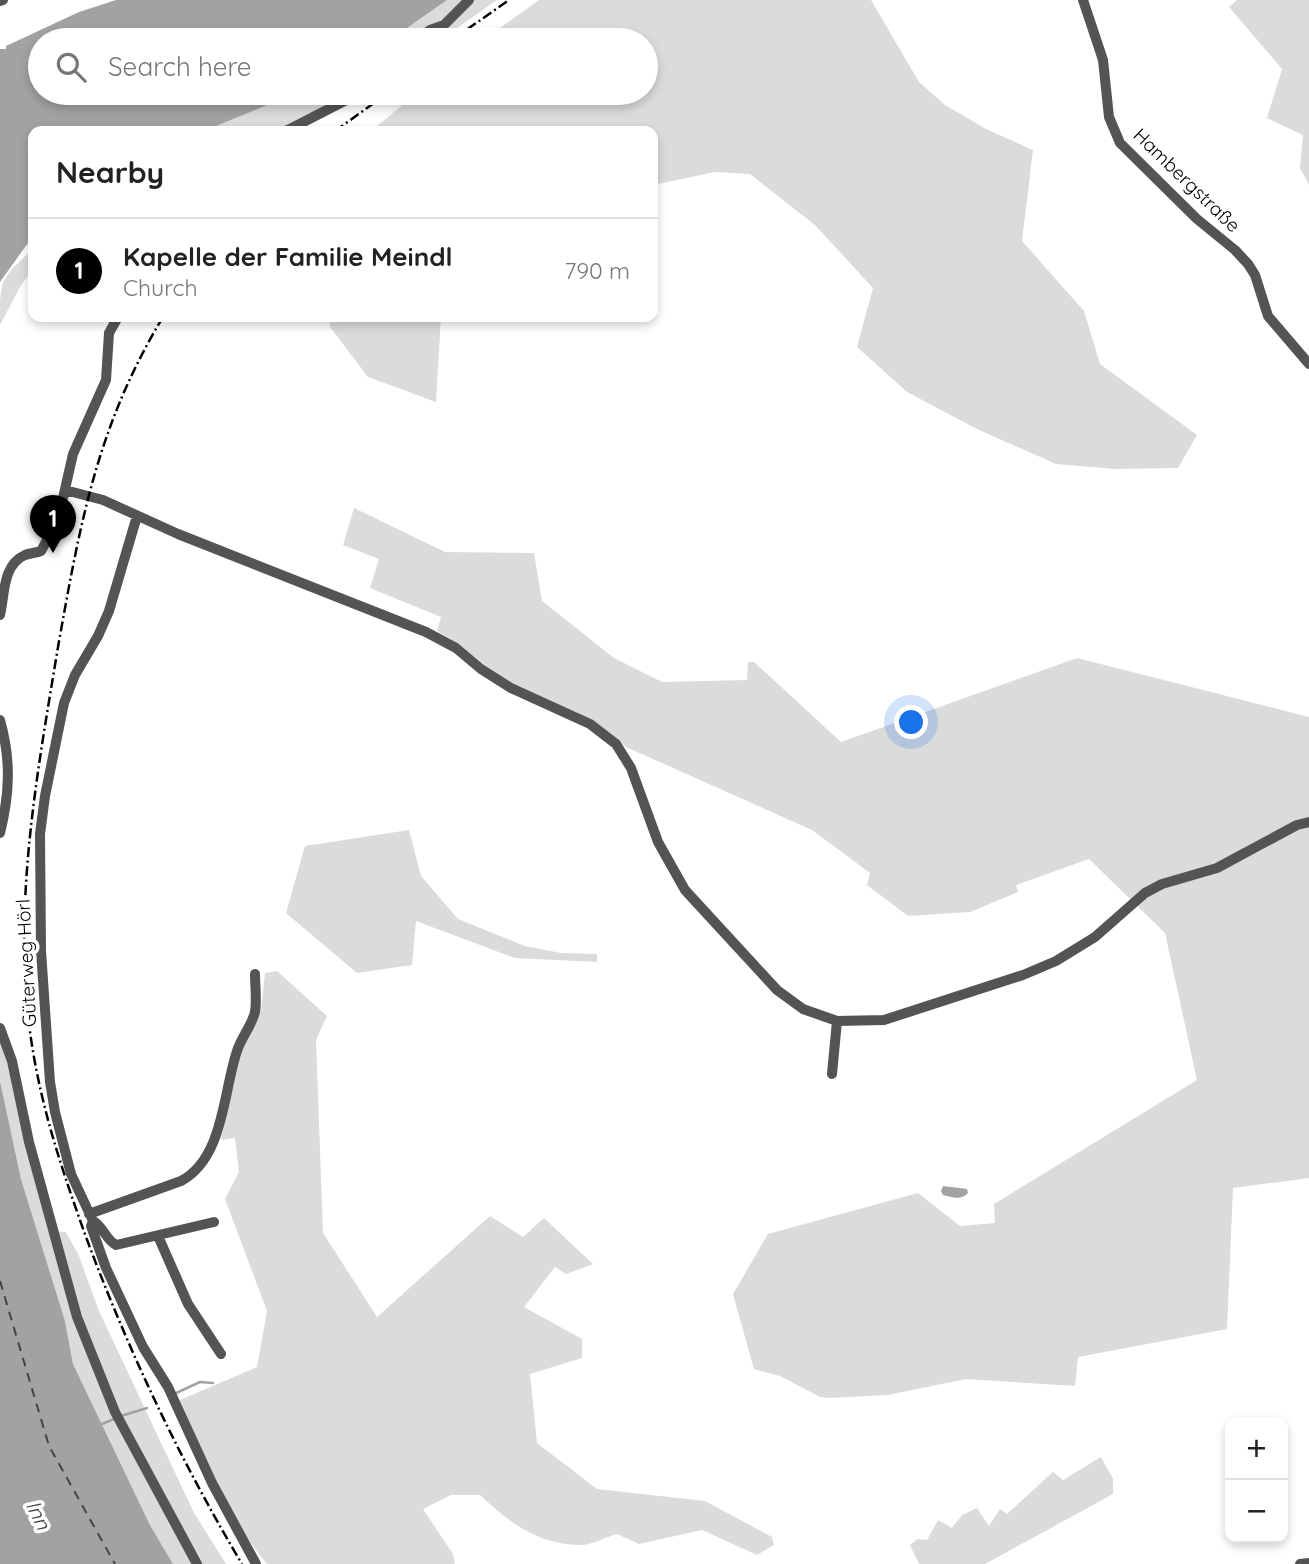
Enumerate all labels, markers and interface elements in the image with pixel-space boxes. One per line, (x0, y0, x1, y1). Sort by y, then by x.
search box (28, 28, 658, 105)
icon: search (52, 48, 90, 86)
text: Search here (108, 50, 252, 83)
street label: Hambergstraße (1128, 123, 1246, 237)
text: Nearby (56, 153, 164, 191)
text: Kapelle der Familie Meindl (123, 240, 453, 273)
text: 1 (75, 256, 83, 285)
text: 790 m (564, 256, 630, 285)
text: Church (123, 273, 198, 302)
pin: 1 (30, 495, 76, 553)
your location (894, 705, 928, 739)
street label: Güterweg Hörl (11, 898, 41, 1028)
map controls (1225, 1417, 1288, 1543)
button: + (1225, 1417, 1288, 1480)
button: − (1225, 1480, 1288, 1543)
water label: Inn (21, 1496, 57, 1534)

